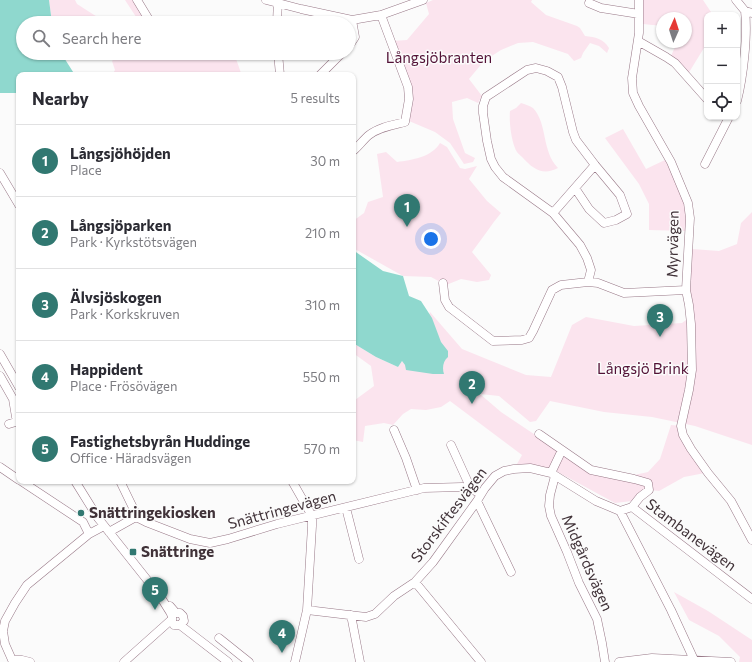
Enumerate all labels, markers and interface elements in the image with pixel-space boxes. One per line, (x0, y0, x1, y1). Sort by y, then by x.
north arrow (656, 12, 692, 48)
map controls (704, 12, 740, 120)
button: + (704, 12, 740, 48)
search box (16, 16, 356, 60)
icon: search (30, 27, 52, 49)
text: Search here (62, 29, 141, 47)
park label: Långsjöbranten (386, 48, 492, 66)
button: − (704, 48, 740, 84)
button: locate (704, 84, 740, 120)
text: Nearby (32, 88, 89, 109)
text: 5 results (290, 90, 340, 106)
text: Långsjöhöjden (70, 144, 171, 162)
text: 1 (42, 153, 48, 169)
text: 30 m (310, 153, 340, 169)
text: Place (70, 162, 102, 178)
pin: 1 (394, 194, 420, 227)
street label: Myrvägen (662, 210, 682, 278)
text: Långsjöparken (70, 216, 171, 234)
text: 2 (41, 225, 49, 241)
text: 210 m (305, 225, 340, 241)
your location (421, 229, 441, 249)
text: Park · Kyrkstötsvägen (70, 234, 197, 250)
text: Älvsjöskogen (70, 288, 162, 306)
text: 3 (41, 297, 49, 313)
text: 310 m (305, 297, 340, 313)
pin: 3 (647, 304, 673, 337)
text: Park · Korkskruven (70, 306, 180, 322)
park label: Långsjö Brink (597, 359, 689, 377)
text: Happident (70, 360, 143, 378)
text: 4 (41, 369, 49, 385)
text: 550 m (303, 369, 340, 385)
pin: 2 (459, 371, 485, 404)
text: Place · Frösövägen (70, 378, 177, 394)
text: Fastighetsbyrån Huddinge (70, 432, 250, 450)
text: 5 (41, 441, 49, 457)
text: 570 m (303, 441, 340, 457)
text: Office · Häradsvägen (70, 450, 191, 466)
street label: Storskiftesvägen (407, 463, 490, 566)
street label: Snättringevägen (226, 486, 338, 532)
street label: Stambanevägen (643, 494, 740, 574)
place label: Snättringekiosken (89, 503, 216, 521)
marker: Snättringekiosken (76, 508, 86, 518)
street label: Midgårdsvägen (559, 512, 617, 614)
place label: Snättringe (141, 542, 214, 560)
marker: Snättringe (128, 547, 138, 557)
pin: 5 (142, 577, 168, 610)
pin: 4 (269, 620, 295, 653)

